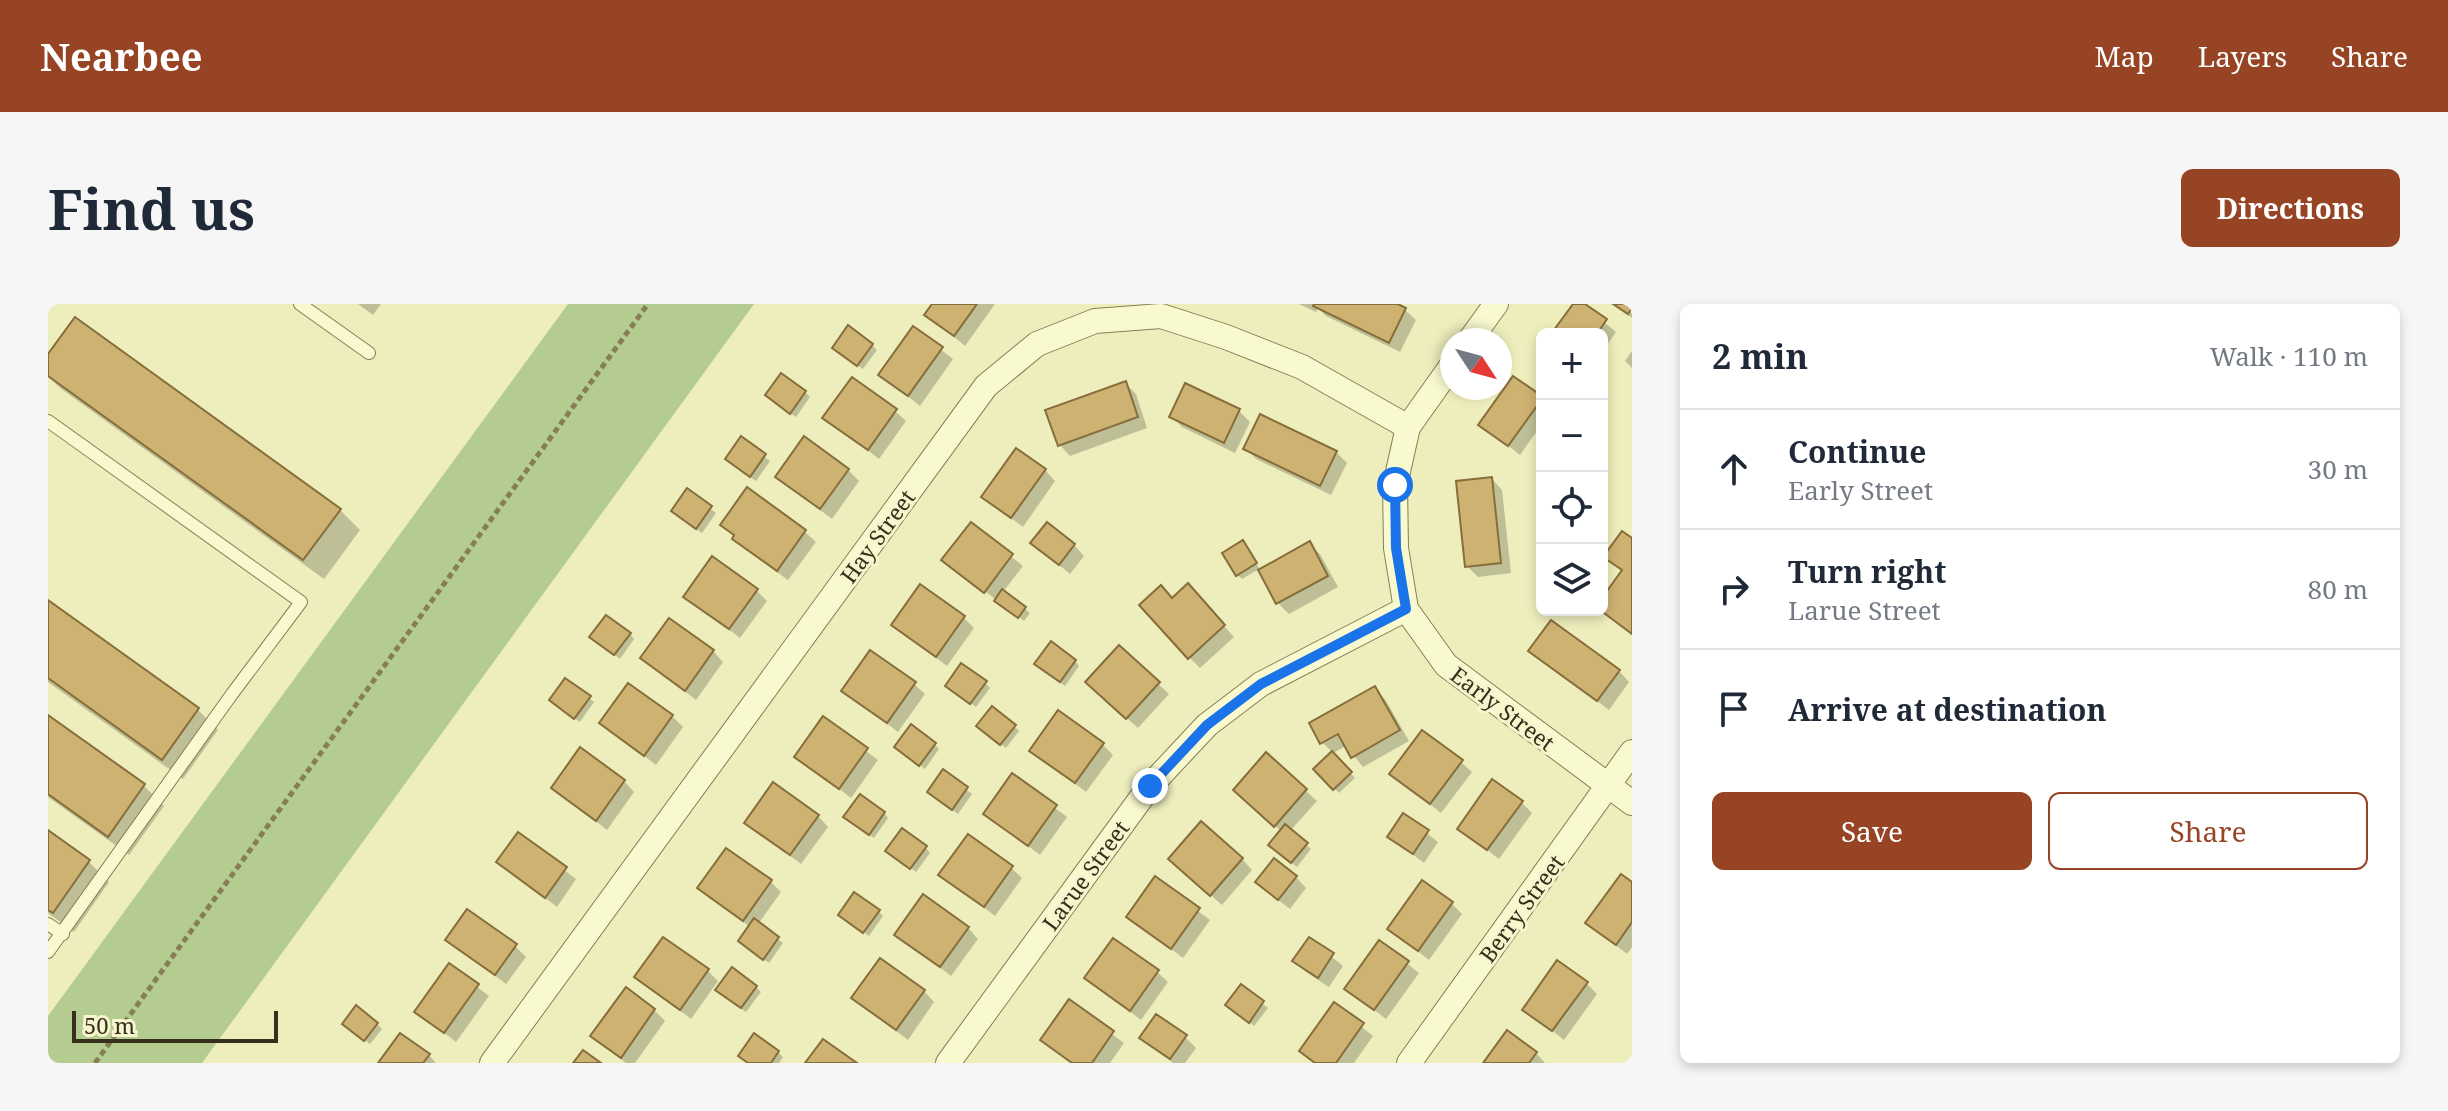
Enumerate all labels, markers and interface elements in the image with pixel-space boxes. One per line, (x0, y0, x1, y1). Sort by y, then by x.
text: Nearbee (40, 30, 203, 82)
text: Map (2095, 37, 2154, 75)
text: Layers (2198, 37, 2287, 75)
text: Share (2331, 37, 2408, 75)
button: Directions (2181, 169, 2400, 247)
text: Find us (48, 170, 255, 246)
north arrow (1440, 328, 1512, 400)
map controls (1536, 328, 1608, 616)
button: + (1536, 328, 1608, 400)
text: 2 min (1712, 333, 1808, 379)
text: Walk · 110 m (2210, 338, 2368, 374)
button: − (1536, 400, 1608, 472)
text: Continue (1788, 431, 1926, 472)
icon: ahead (1712, 447, 1756, 491)
text: 30 m (2308, 451, 2368, 487)
route start (1377, 467, 1413, 503)
button: locate (1536, 472, 1608, 544)
text: Early Street (1788, 472, 1933, 508)
street label: Hay Street (833, 483, 921, 589)
button: layers (1536, 544, 1608, 616)
text: Turn right (1788, 551, 1946, 592)
icon: right (1712, 567, 1756, 611)
text: 80 m (2308, 571, 2368, 607)
text: Larue Street (1788, 592, 1941, 628)
street label: Early Street (1445, 659, 1561, 757)
icon: arrive (1712, 687, 1756, 731)
text: Arrive at destination (1788, 689, 2107, 730)
route end (1132, 768, 1168, 804)
button: Save (1712, 792, 2032, 870)
button: Share (2048, 792, 2368, 870)
street label: Larue Street (1035, 814, 1135, 936)
street label: Berry Street (1472, 848, 1570, 968)
scale bar (72, 1007, 278, 1043)
text: 50 m (84, 1010, 135, 1040)

